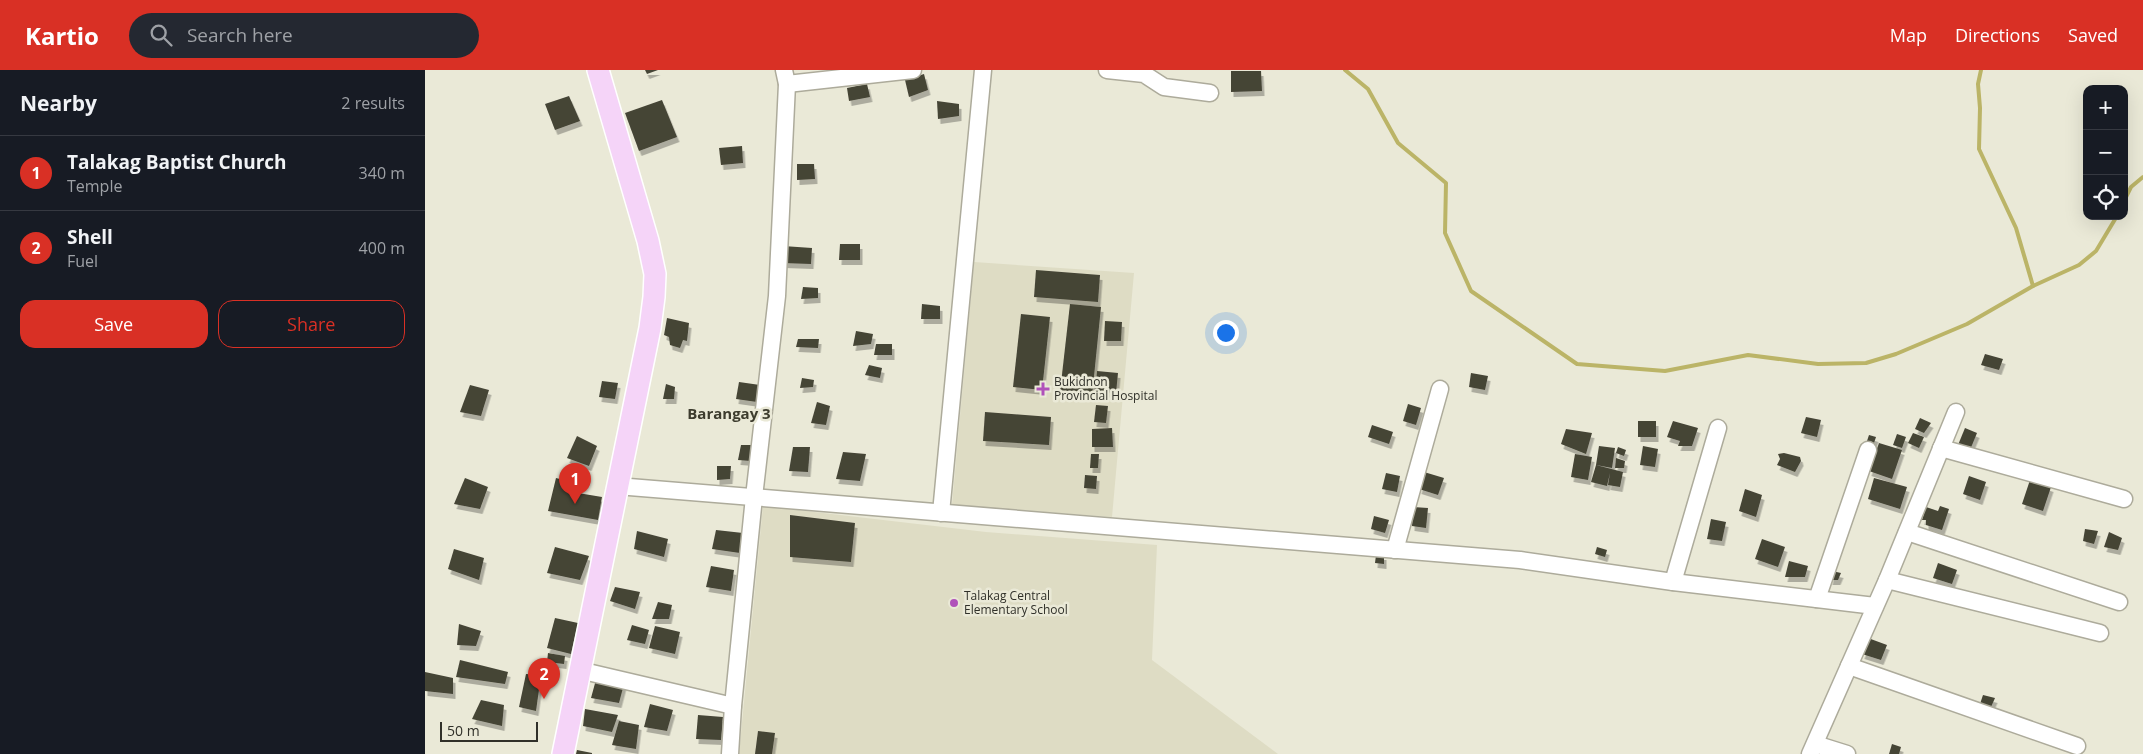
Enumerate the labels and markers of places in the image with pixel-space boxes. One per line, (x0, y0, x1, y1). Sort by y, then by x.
place label: Bukidnon Provincial Hospital (1054, 373, 1157, 404)
marker: Bukidnon Provincial Hospital (1036, 382, 1050, 396)
pin: 1 (559, 463, 591, 504)
place label: Talakag Central Elementary School (964, 587, 1068, 618)
marker: Talakag Central Elementary School (948, 597, 960, 609)
pin: 2 (528, 658, 560, 699)

